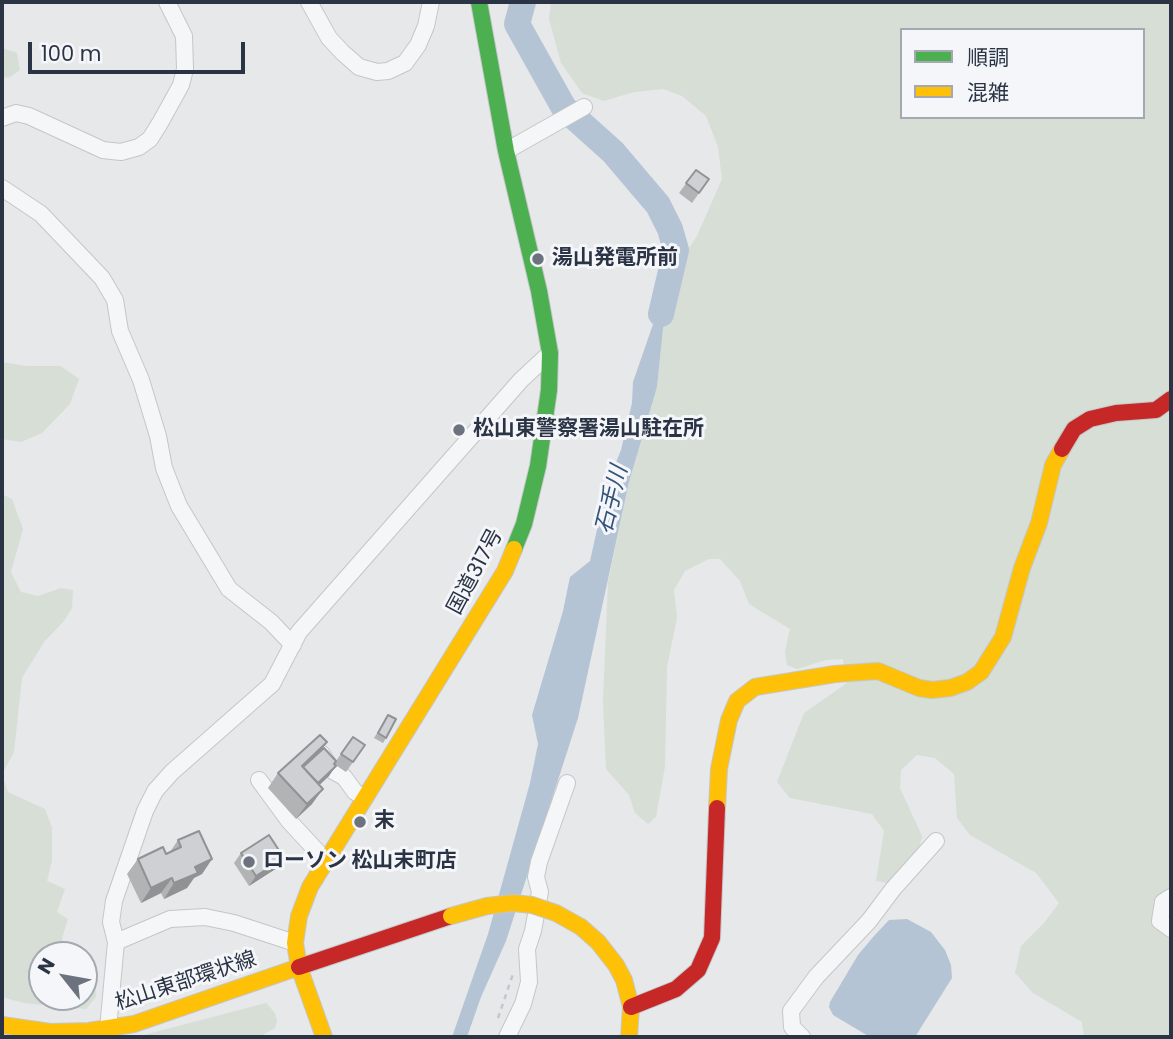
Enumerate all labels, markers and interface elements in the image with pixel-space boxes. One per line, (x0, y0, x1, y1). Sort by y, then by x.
scale bar (32, 28, 248, 72)
legend (900, 28, 1145, 119)
text: 100 m (41, 39, 101, 68)
text: 順調 (967, 43, 1009, 72)
text: 混雑 (967, 78, 1009, 107)
place label: 湯山発電所前 (552, 246, 678, 272)
marker: 湯山発電所前 (530, 251, 546, 267)
place label: 松山東警察署湯山駐在所 (473, 417, 704, 443)
marker: 松山東警察署湯山駐在所 (451, 422, 467, 438)
water label: 石手川 (591, 463, 635, 537)
street label: 国道317号 (443, 525, 509, 619)
place label: 末 (374, 809, 395, 835)
marker: 末 (352, 814, 368, 830)
place label: ローソン 松山末町店 (263, 849, 456, 875)
marker: ローソン 松山末町店 (241, 854, 257, 870)
north arrow (28, 941, 98, 1011)
street label: 松山東部環状線 (112, 947, 260, 1017)
text: N (31, 953, 62, 979)

